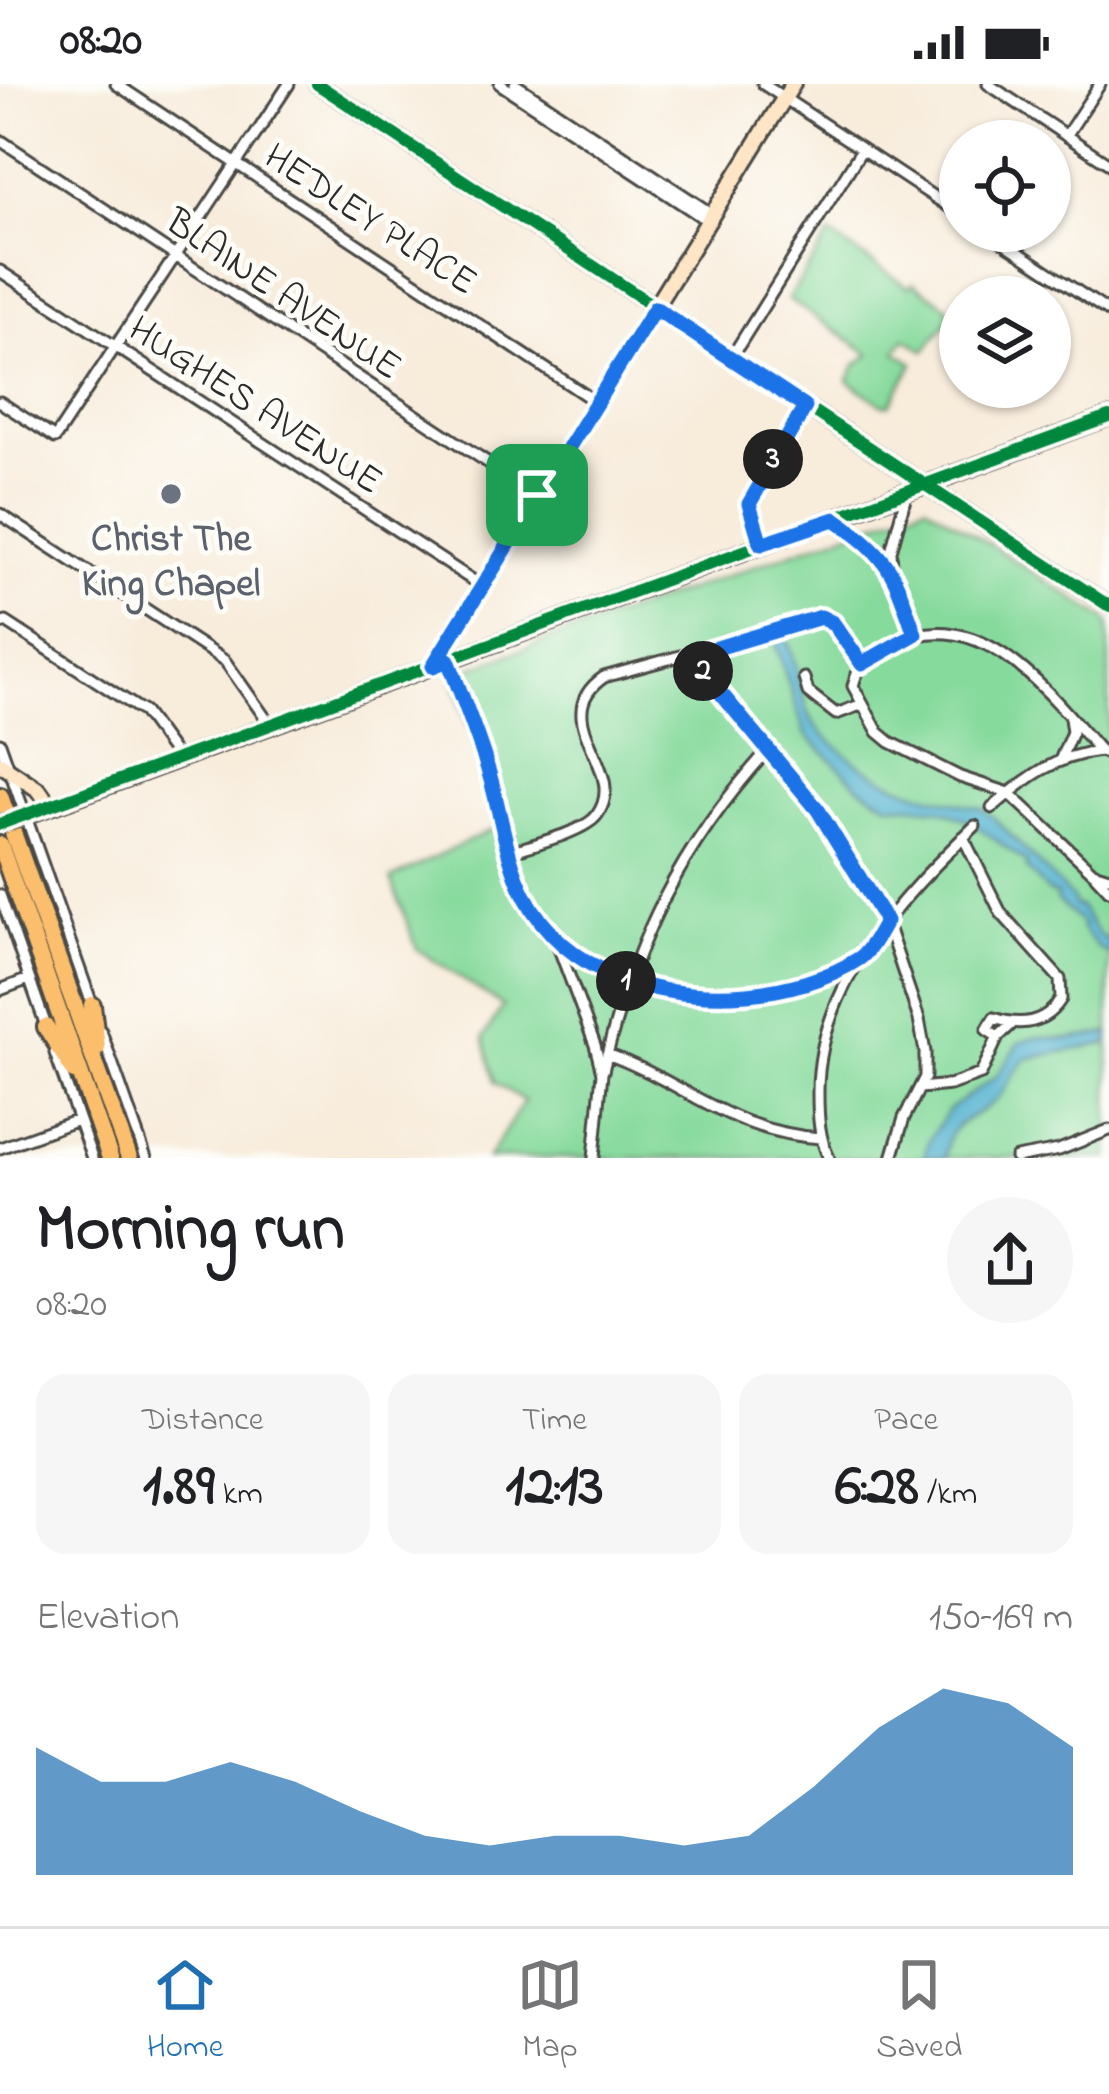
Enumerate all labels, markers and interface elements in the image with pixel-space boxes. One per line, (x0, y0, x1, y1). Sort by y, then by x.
text: 08:20 (60, 9, 142, 75)
map controls (939, 120, 1071, 408)
button: locate (939, 120, 1071, 252)
street label: HEDLEY PLACE (252, 130, 488, 311)
street label: BLAINE AVENUE (152, 195, 412, 396)
button: layers (939, 276, 1071, 408)
street label: HUGHES AVENUE (116, 303, 393, 511)
pin: 3 (743, 429, 803, 489)
text: 3 (766, 435, 780, 483)
pin (486, 444, 588, 546)
icon: arrive (504, 462, 570, 528)
marker: Christ The King Chapel (158, 481, 184, 507)
place label: Christ The King Chapel (82, 512, 260, 615)
pin: 2 (673, 641, 733, 701)
text: 2 (695, 647, 711, 695)
pin: 1 (596, 951, 656, 1011)
text: 1 (621, 957, 631, 1005)
text: Morning run (36, 1184, 345, 1280)
button: share (947, 1197, 1073, 1323)
text: 08:20 (36, 1277, 107, 1334)
text: Distance (142, 1397, 264, 1445)
text: Time (522, 1397, 587, 1445)
text: Pace (874, 1397, 938, 1445)
text: 1.89 (143, 1445, 215, 1532)
text: 12:13 (506, 1445, 603, 1532)
text: 6:28 (835, 1445, 919, 1532)
text: km (215, 1471, 263, 1519)
text: /km (919, 1471, 977, 1519)
text: Elevation (36, 1590, 179, 1647)
text: 150–169 m (929, 1590, 1073, 1647)
tab: Home (147, 1952, 223, 2072)
tab: Map (517, 1952, 583, 2072)
tab: Saved (876, 1952, 962, 2072)

